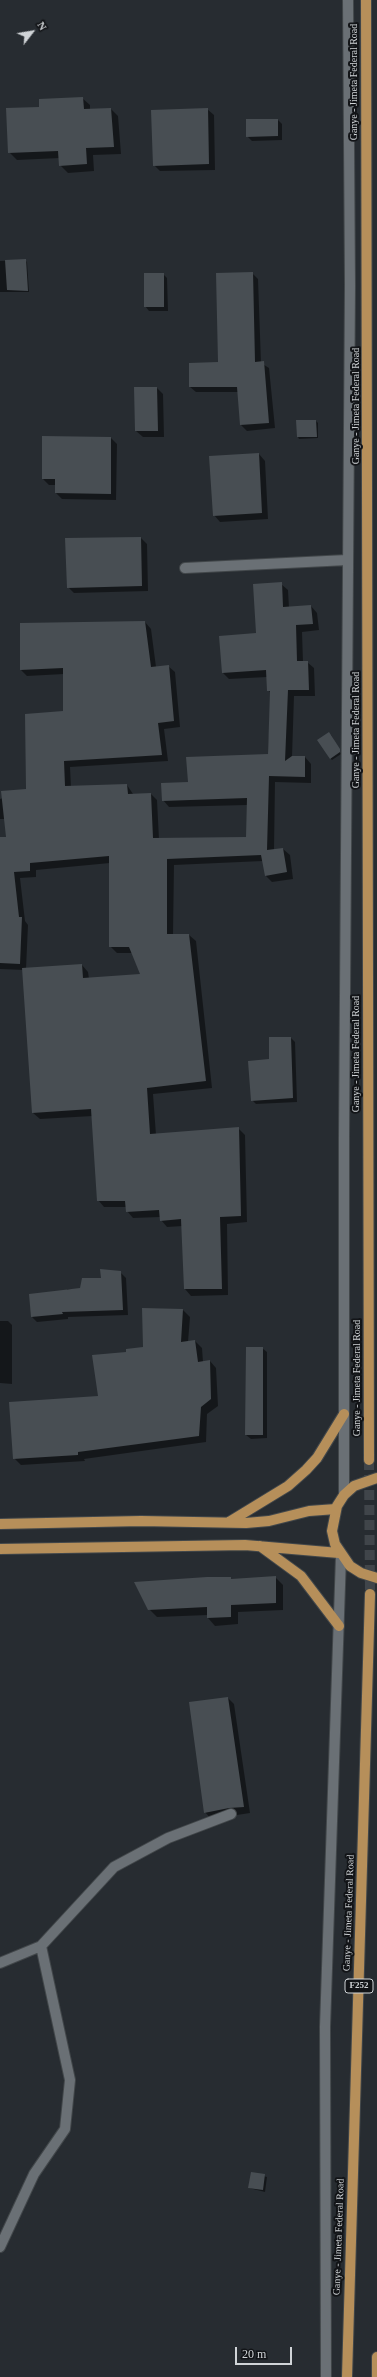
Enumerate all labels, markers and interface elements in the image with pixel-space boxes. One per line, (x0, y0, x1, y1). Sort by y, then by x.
north arrow (12, 12, 52, 52)
text: N (35, 19, 49, 32)
street label: Ganye - Jimeta Federal Road (348, 24, 360, 140)
street label: Ganye - Jimeta Federal Road (350, 348, 362, 464)
street label: Ganye - Jimeta Federal Road (350, 672, 362, 788)
street label: Ganye - Jimeta Federal Road (350, 996, 362, 1112)
street label: Ganye - Jimeta Federal Road (351, 1320, 363, 1436)
street label: Ganye - Jimeta Federal Road (341, 1855, 357, 1971)
road number: F252 (345, 1979, 373, 1993)
street label: Ganye - Jimeta Federal Road (331, 2179, 347, 2295)
scale bar (237, 2339, 294, 2365)
text: 20 m (242, 2347, 266, 2361)

